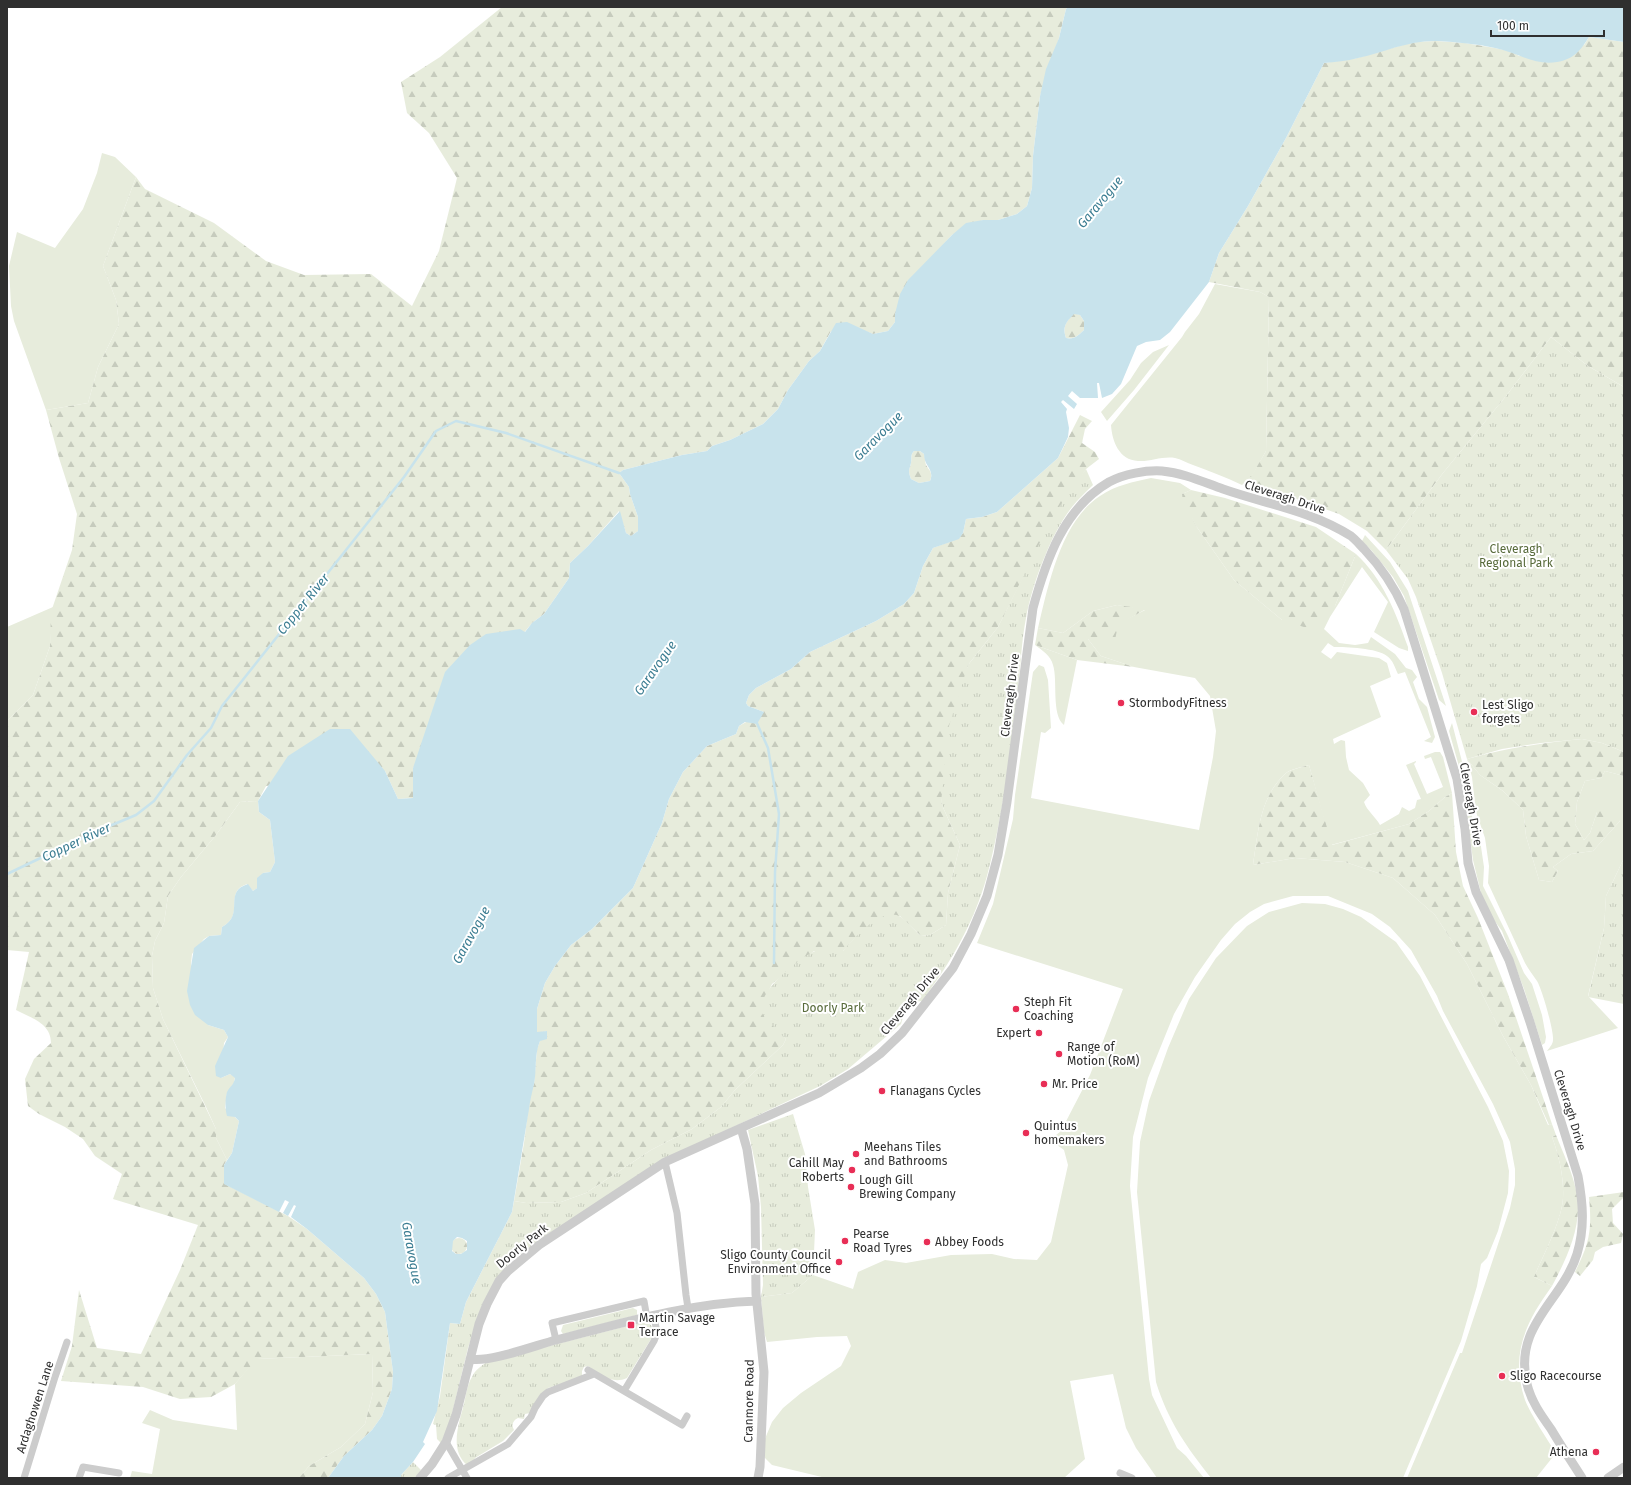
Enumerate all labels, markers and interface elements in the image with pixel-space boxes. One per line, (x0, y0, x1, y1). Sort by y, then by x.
scale bar (1491, 12, 1604, 38)
text: 100 m (1497, 19, 1529, 33)
water label: Garavogue (1074, 173, 1126, 231)
water label: Garavogue (850, 408, 906, 464)
street label: Cleveragh Drive (1243, 477, 1327, 517)
park label: Cleveragh Regional Park (1479, 542, 1554, 570)
water label: Copper River (274, 570, 333, 637)
water label: Garavogue (631, 638, 679, 698)
street label: Cleveragh Drive (998, 652, 1022, 738)
place label: StormbodyFitness (1129, 696, 1227, 710)
marker: StormbodyFitness (1116, 698, 1126, 708)
place label: Lest Sligo forgets (1482, 698, 1534, 726)
marker: Lest Sligo forgets (1469, 707, 1479, 717)
street label: Cleveragh Drive (1457, 761, 1485, 847)
water label: Copper River (39, 819, 114, 864)
water label: Garavogue (449, 904, 493, 966)
street label: Cleveragh Drive (878, 964, 942, 1038)
place label: Steph Fit Coaching (1024, 995, 1074, 1023)
park label: Doorly Park (802, 1001, 865, 1015)
marker: Steph Fit Coaching (1011, 1004, 1021, 1014)
place label: Expert (996, 1026, 1032, 1040)
marker: Expert (1034, 1028, 1044, 1038)
place label: Range of Motion (RoM) (1067, 1040, 1140, 1068)
marker: Range of Motion (RoM) (1054, 1049, 1064, 1059)
street label: Cleveragh Drive (1551, 1068, 1589, 1152)
place label: Mr. Price (1052, 1077, 1098, 1091)
marker: Mr. Price (1039, 1079, 1049, 1089)
place label: Flanagans Cycles (890, 1084, 981, 1098)
marker: Flanagans Cycles (877, 1086, 887, 1096)
place label: Quintus homemakers (1034, 1119, 1105, 1147)
marker: Quintus homemakers (1021, 1128, 1031, 1138)
place label: Meehans Tiles and Bathrooms (864, 1140, 948, 1168)
marker: Meehans Tiles and Bathrooms (851, 1149, 861, 1159)
place label: Cahill May Roberts (789, 1156, 844, 1184)
marker: Cahill May Roberts (847, 1165, 857, 1175)
place label: Lough Gill Brewing Company (859, 1173, 956, 1201)
marker: Lough Gill Brewing Company (846, 1182, 856, 1192)
street label: Doorly Park (493, 1220, 551, 1271)
water label: Garavogue (399, 1221, 425, 1286)
place label: Pearse Road Tyres (853, 1227, 912, 1255)
place label: Abbey Foods (935, 1235, 1004, 1249)
marker: Pearse Road Tyres (840, 1236, 850, 1246)
marker: Abbey Foods (922, 1237, 932, 1247)
place label: Sligo County Council Environment Office (720, 1248, 831, 1276)
marker: Sligo County Council Environment Office (834, 1257, 844, 1267)
place label: Martin Savage Terrace (639, 1311, 715, 1339)
marker: Martin Savage Terrace (626, 1320, 636, 1330)
street label: Ardaghowen Lane (13, 1359, 57, 1455)
street label: Cranmore Road (741, 1359, 757, 1443)
place label: Sligo Racecourse (1510, 1369, 1601, 1383)
marker: Sligo Racecourse (1497, 1371, 1507, 1381)
place label: Athena (1550, 1445, 1588, 1459)
marker: Athena (1591, 1447, 1601, 1457)

